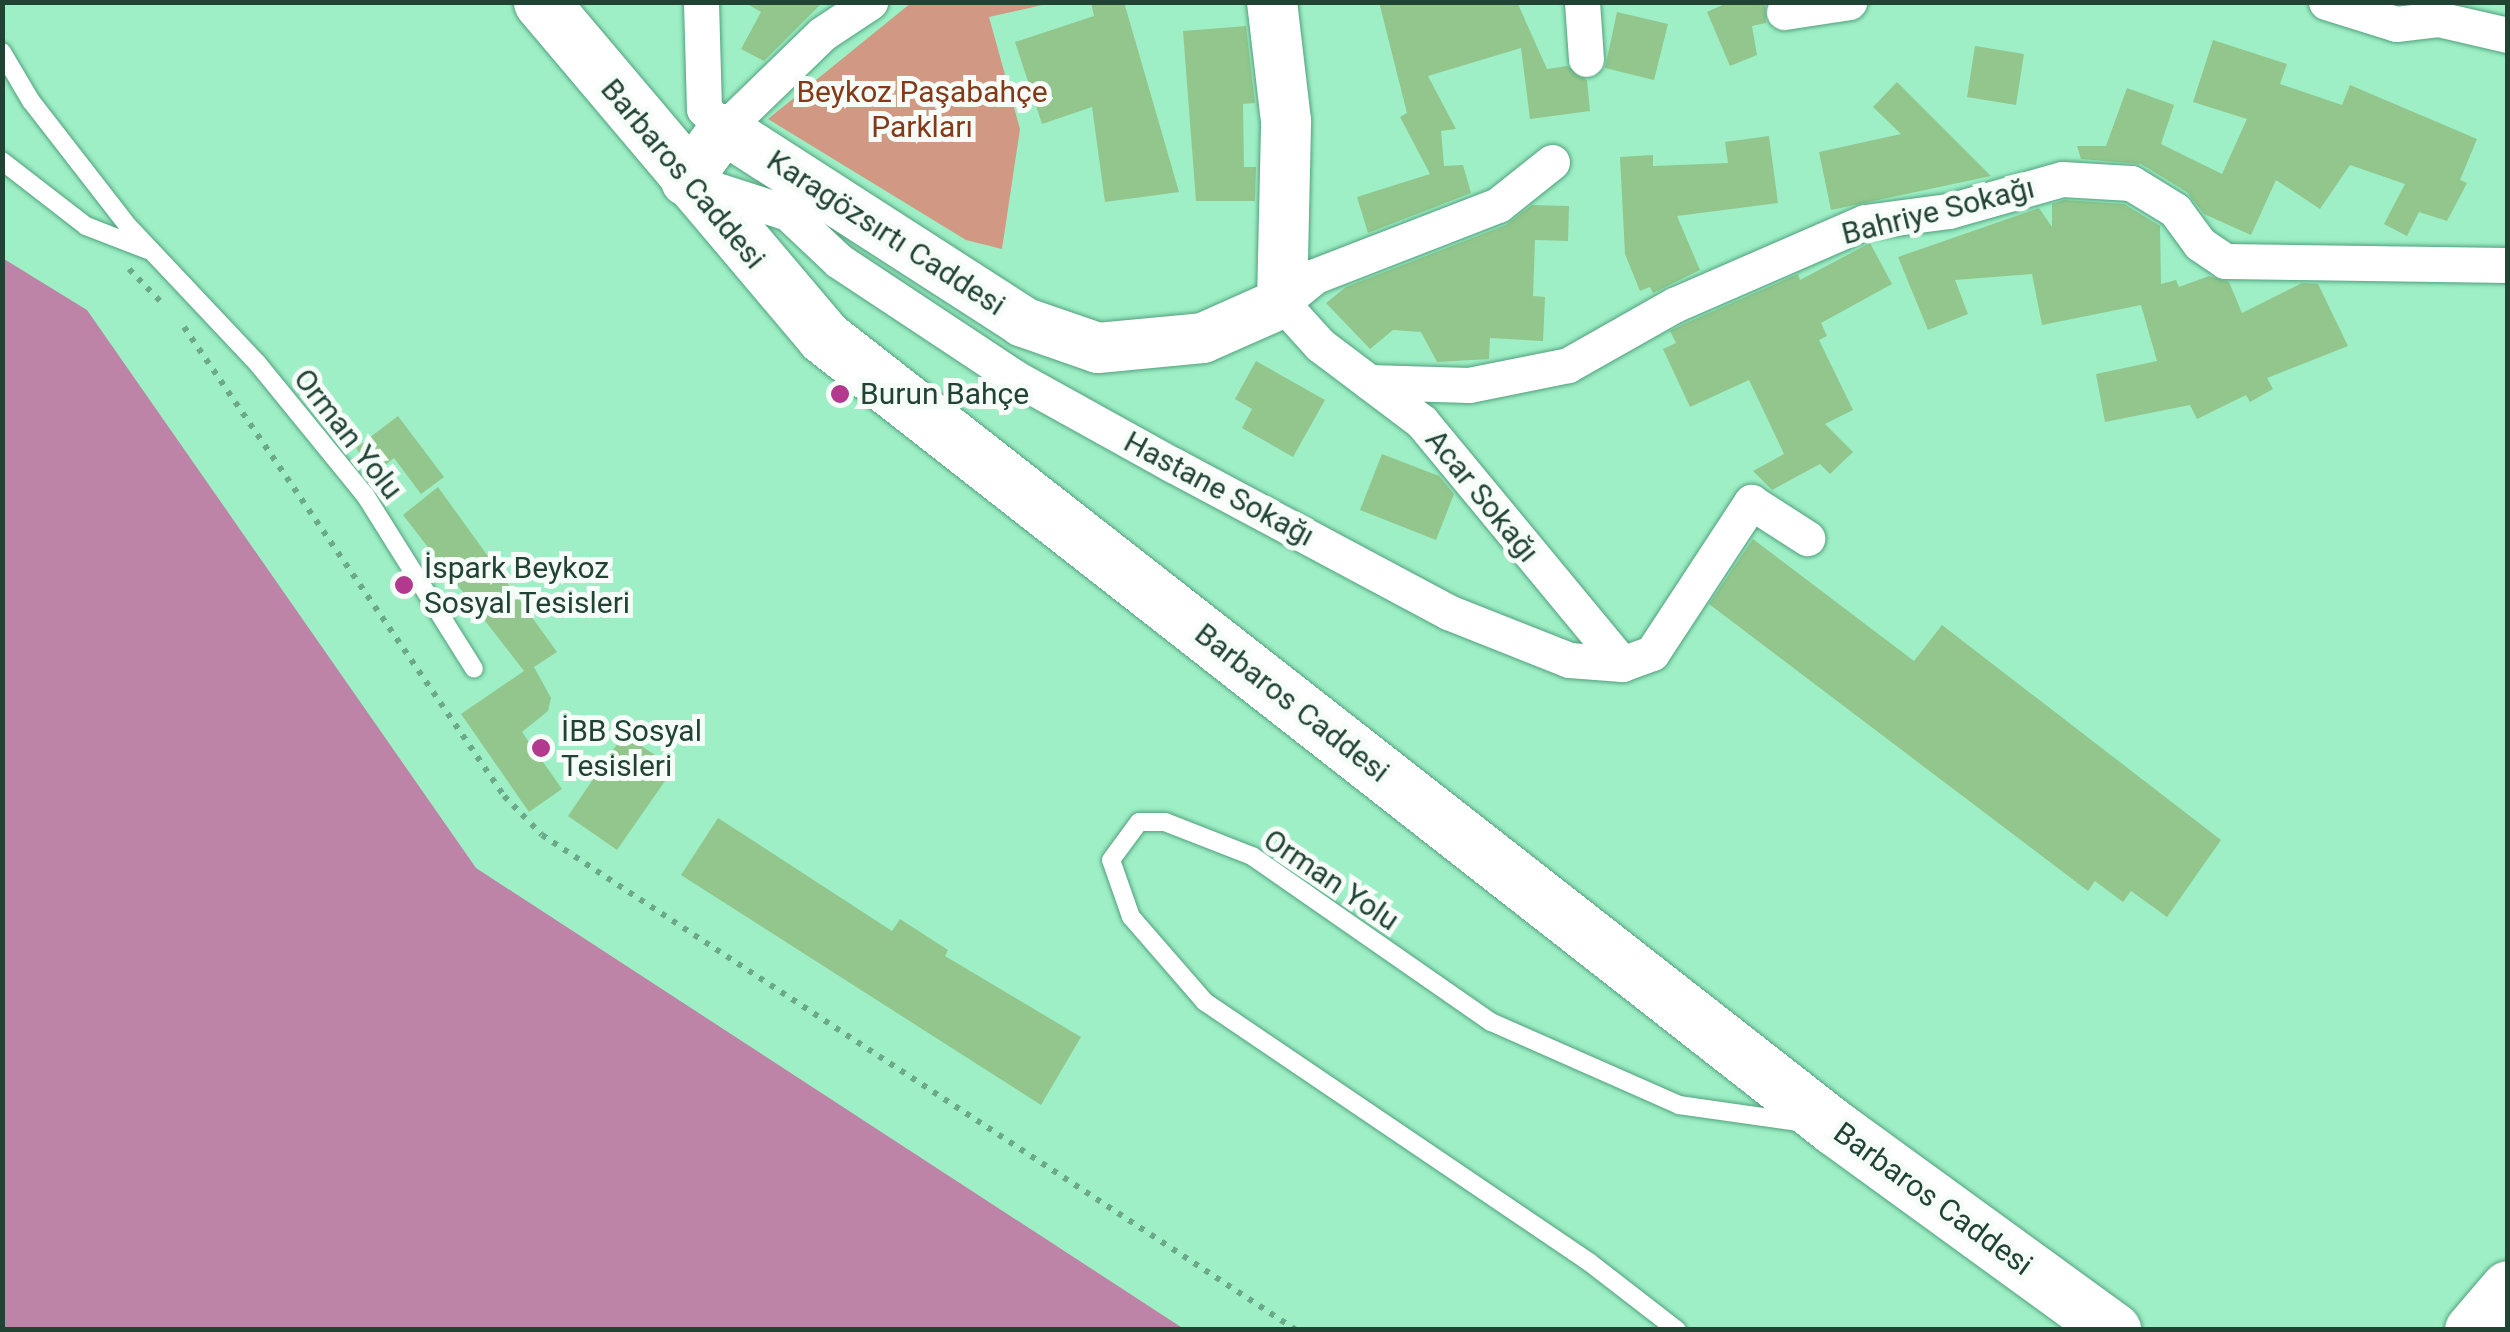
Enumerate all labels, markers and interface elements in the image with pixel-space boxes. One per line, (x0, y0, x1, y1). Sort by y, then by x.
street label: Barbaros Caddesi (593, 72, 773, 276)
park label: Beykoz Paşabahçe Parkları (796, 74, 1048, 144)
street label: Karagözsırtı Caddesi (760, 143, 1012, 323)
street label: Bahriye Sokağı (1838, 170, 2038, 252)
street label: Orman Yolu (286, 362, 410, 506)
place label: Burun Bahçe (860, 376, 1029, 412)
marker: Burun Bahçe (829, 383, 851, 405)
street label: Acar Sokağı (1418, 423, 1546, 569)
street label: Hastane Sokağı (1118, 424, 1320, 554)
place label: İspark Beykoz Sosyal Tesisleri (424, 550, 631, 620)
marker: İspark Beykoz Sosyal Tesisleri (393, 574, 415, 596)
street label: Barbaros Caddesi (1188, 616, 1396, 790)
place label: İBB Sosyal Tesisleri (561, 713, 702, 784)
marker: İBB Sosyal Tesisleri (530, 737, 552, 759)
street label: Orman Yolu (1256, 822, 1406, 938)
street label: Barbaros Caddesi (1827, 1115, 2039, 1283)

